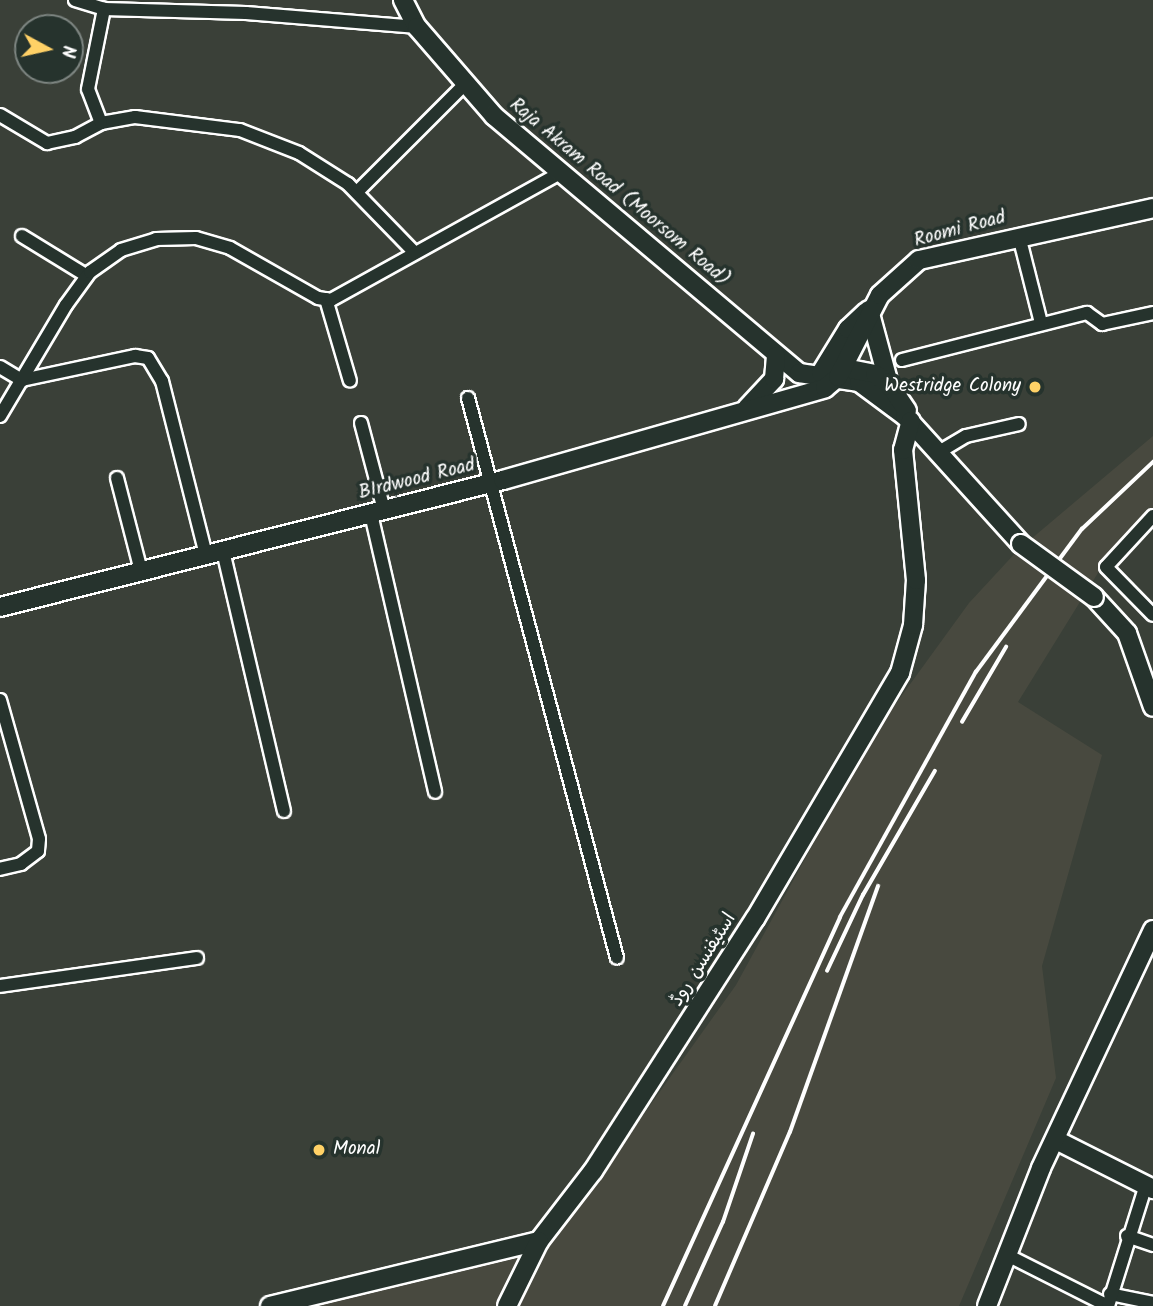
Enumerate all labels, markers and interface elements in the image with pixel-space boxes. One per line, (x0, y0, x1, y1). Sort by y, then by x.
north arrow (14, 14, 84, 84)
text: N (52, 44, 84, 60)
street label: Raja Akram Road (Moorsom Road) (504, 94, 734, 292)
street label: Roomi Road (912, 207, 1008, 253)
place label: Westridge Colony (884, 376, 1021, 398)
marker: Westridge Colony (1027, 379, 1043, 395)
street label: BIrdwood Road (357, 455, 477, 505)
street label: اسٹیفنسن روڈ (666, 909, 742, 1011)
place label: Monal (333, 1139, 380, 1161)
marker: Monal (311, 1142, 327, 1158)

